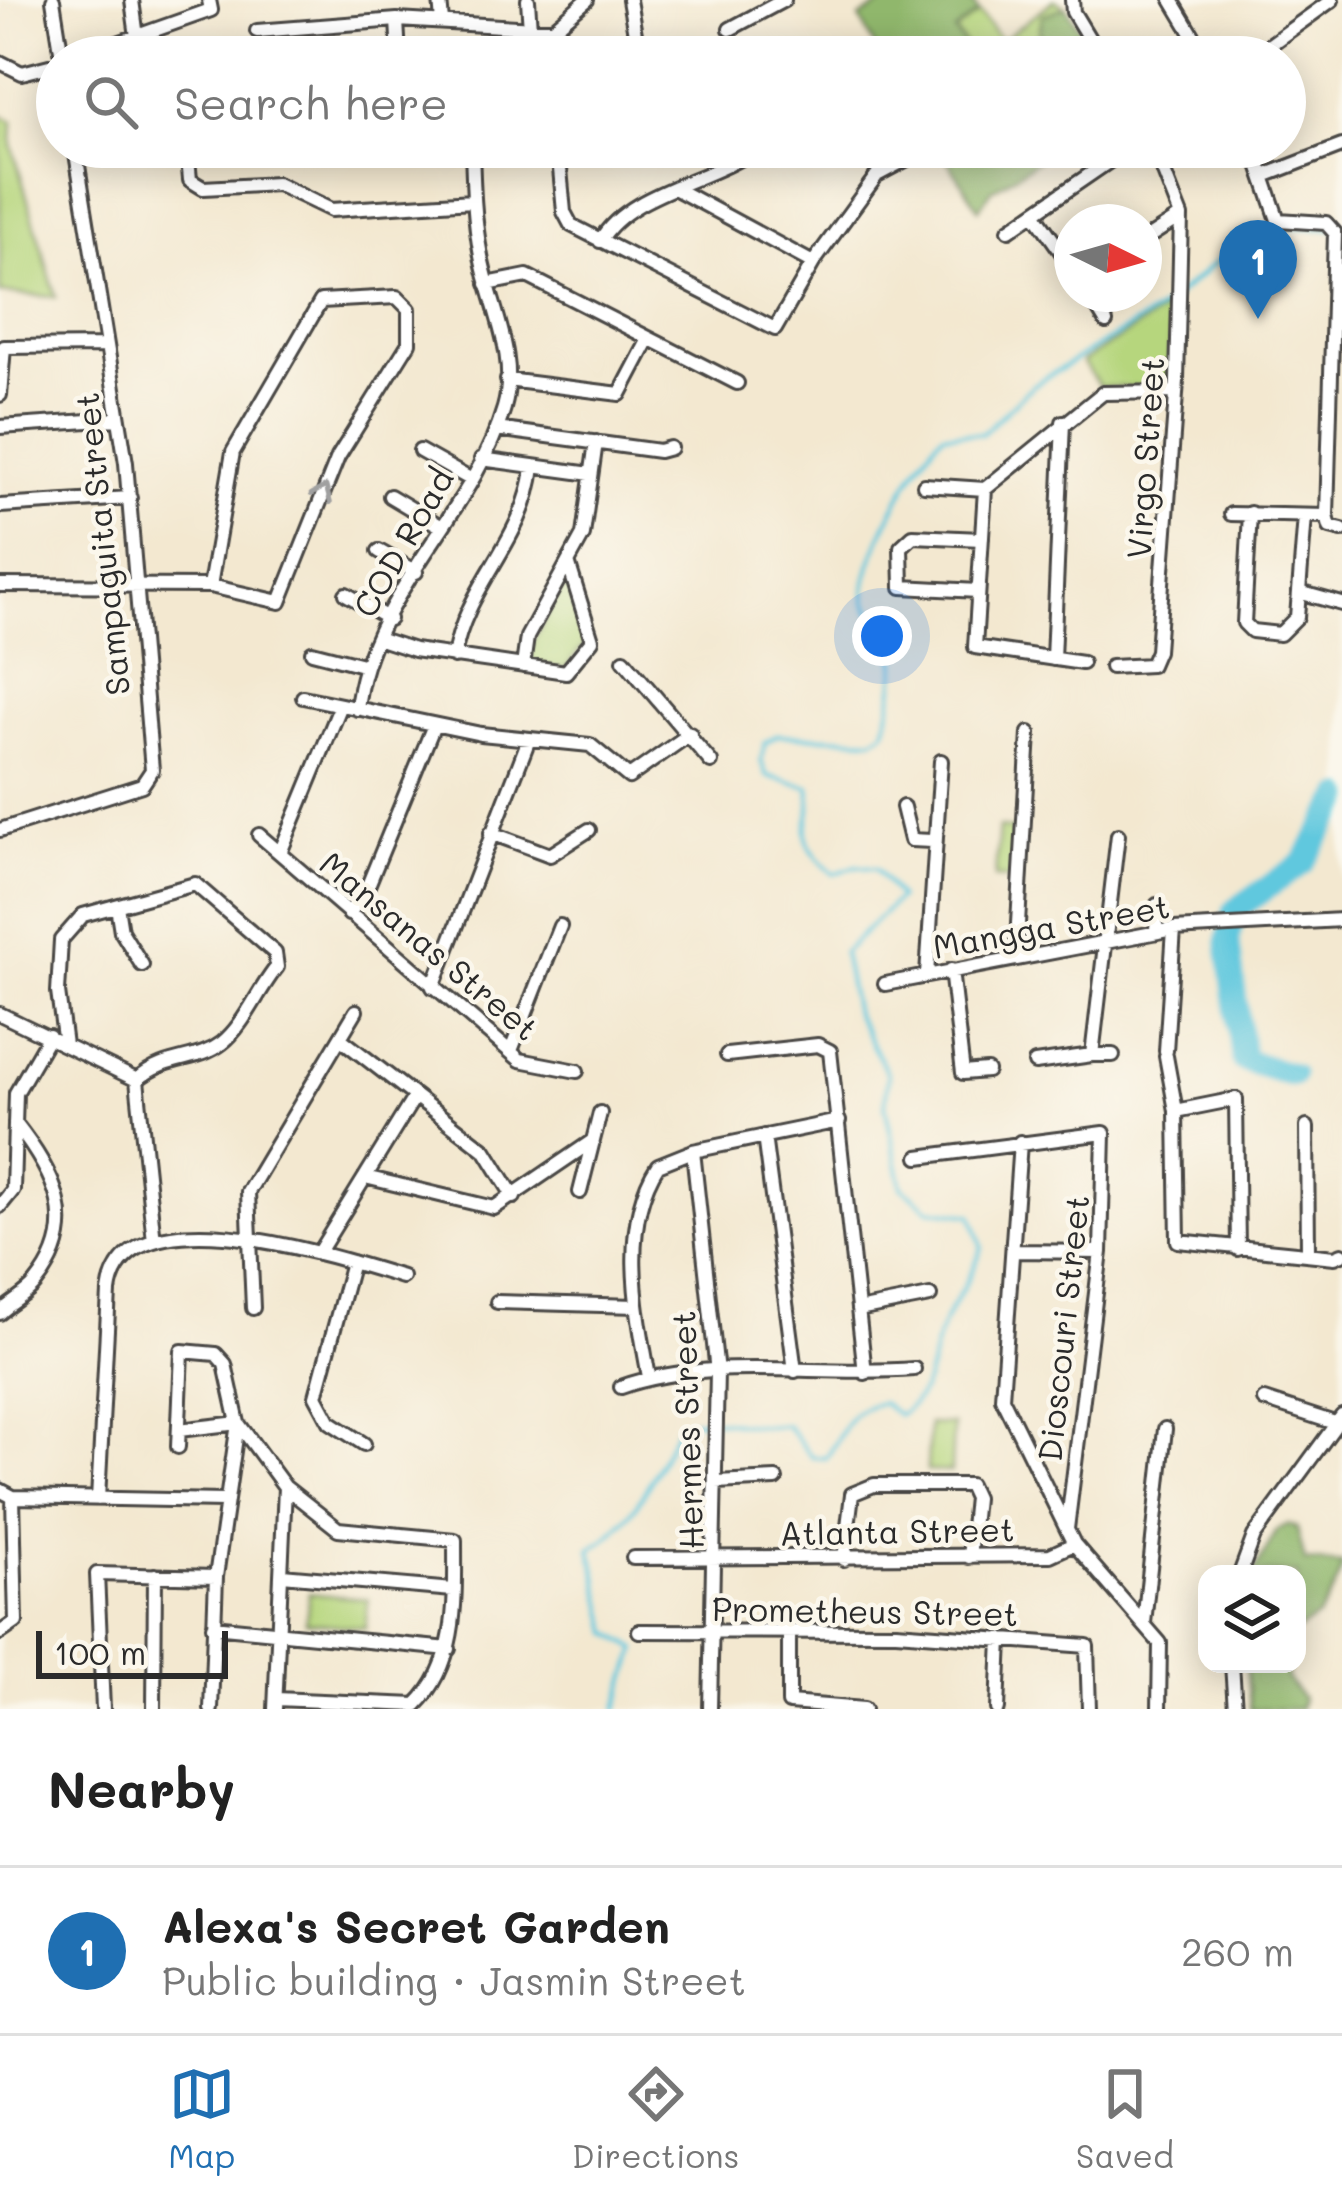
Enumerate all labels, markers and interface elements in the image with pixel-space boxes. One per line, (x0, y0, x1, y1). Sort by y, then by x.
search box (36, 36, 1306, 168)
icon: search (78, 69, 144, 135)
text: Search here (174, 73, 448, 131)
north arrow (1054, 204, 1162, 312)
pin: 1 (1219, 220, 1297, 319)
street label: Virgo Street (1115, 356, 1173, 560)
street label: Sampaguita Street (64, 390, 138, 698)
street label: COD Road (342, 460, 462, 624)
one-way arrow (309, 484, 333, 505)
your location (852, 606, 912, 666)
street label: Mansanas Street (312, 841, 548, 1049)
street label: Mangga Street (929, 883, 1173, 967)
street label: Dioscouri Street (1027, 1193, 1097, 1463)
street label: Hermes Street (660, 1310, 712, 1550)
street label: Atlanta Street (779, 1506, 1015, 1554)
map controls (1198, 1565, 1306, 1673)
button: layers (1198, 1565, 1306, 1673)
street label: Prometheus Street (712, 1586, 1018, 1634)
scale bar (36, 1625, 228, 1678)
text: 100 m (54, 1630, 146, 1673)
text: Nearby (48, 1754, 235, 1821)
text: Alexa's Secret Garden (162, 1896, 670, 1954)
text: 1 (78, 1925, 96, 1976)
text: 260 m (1181, 1925, 1294, 1976)
text: Public building · Jasmin Street (162, 1954, 746, 2005)
tab: Map (168, 2061, 235, 2176)
tab: Directions (572, 2061, 739, 2176)
tab: Saved (1076, 2061, 1174, 2176)

